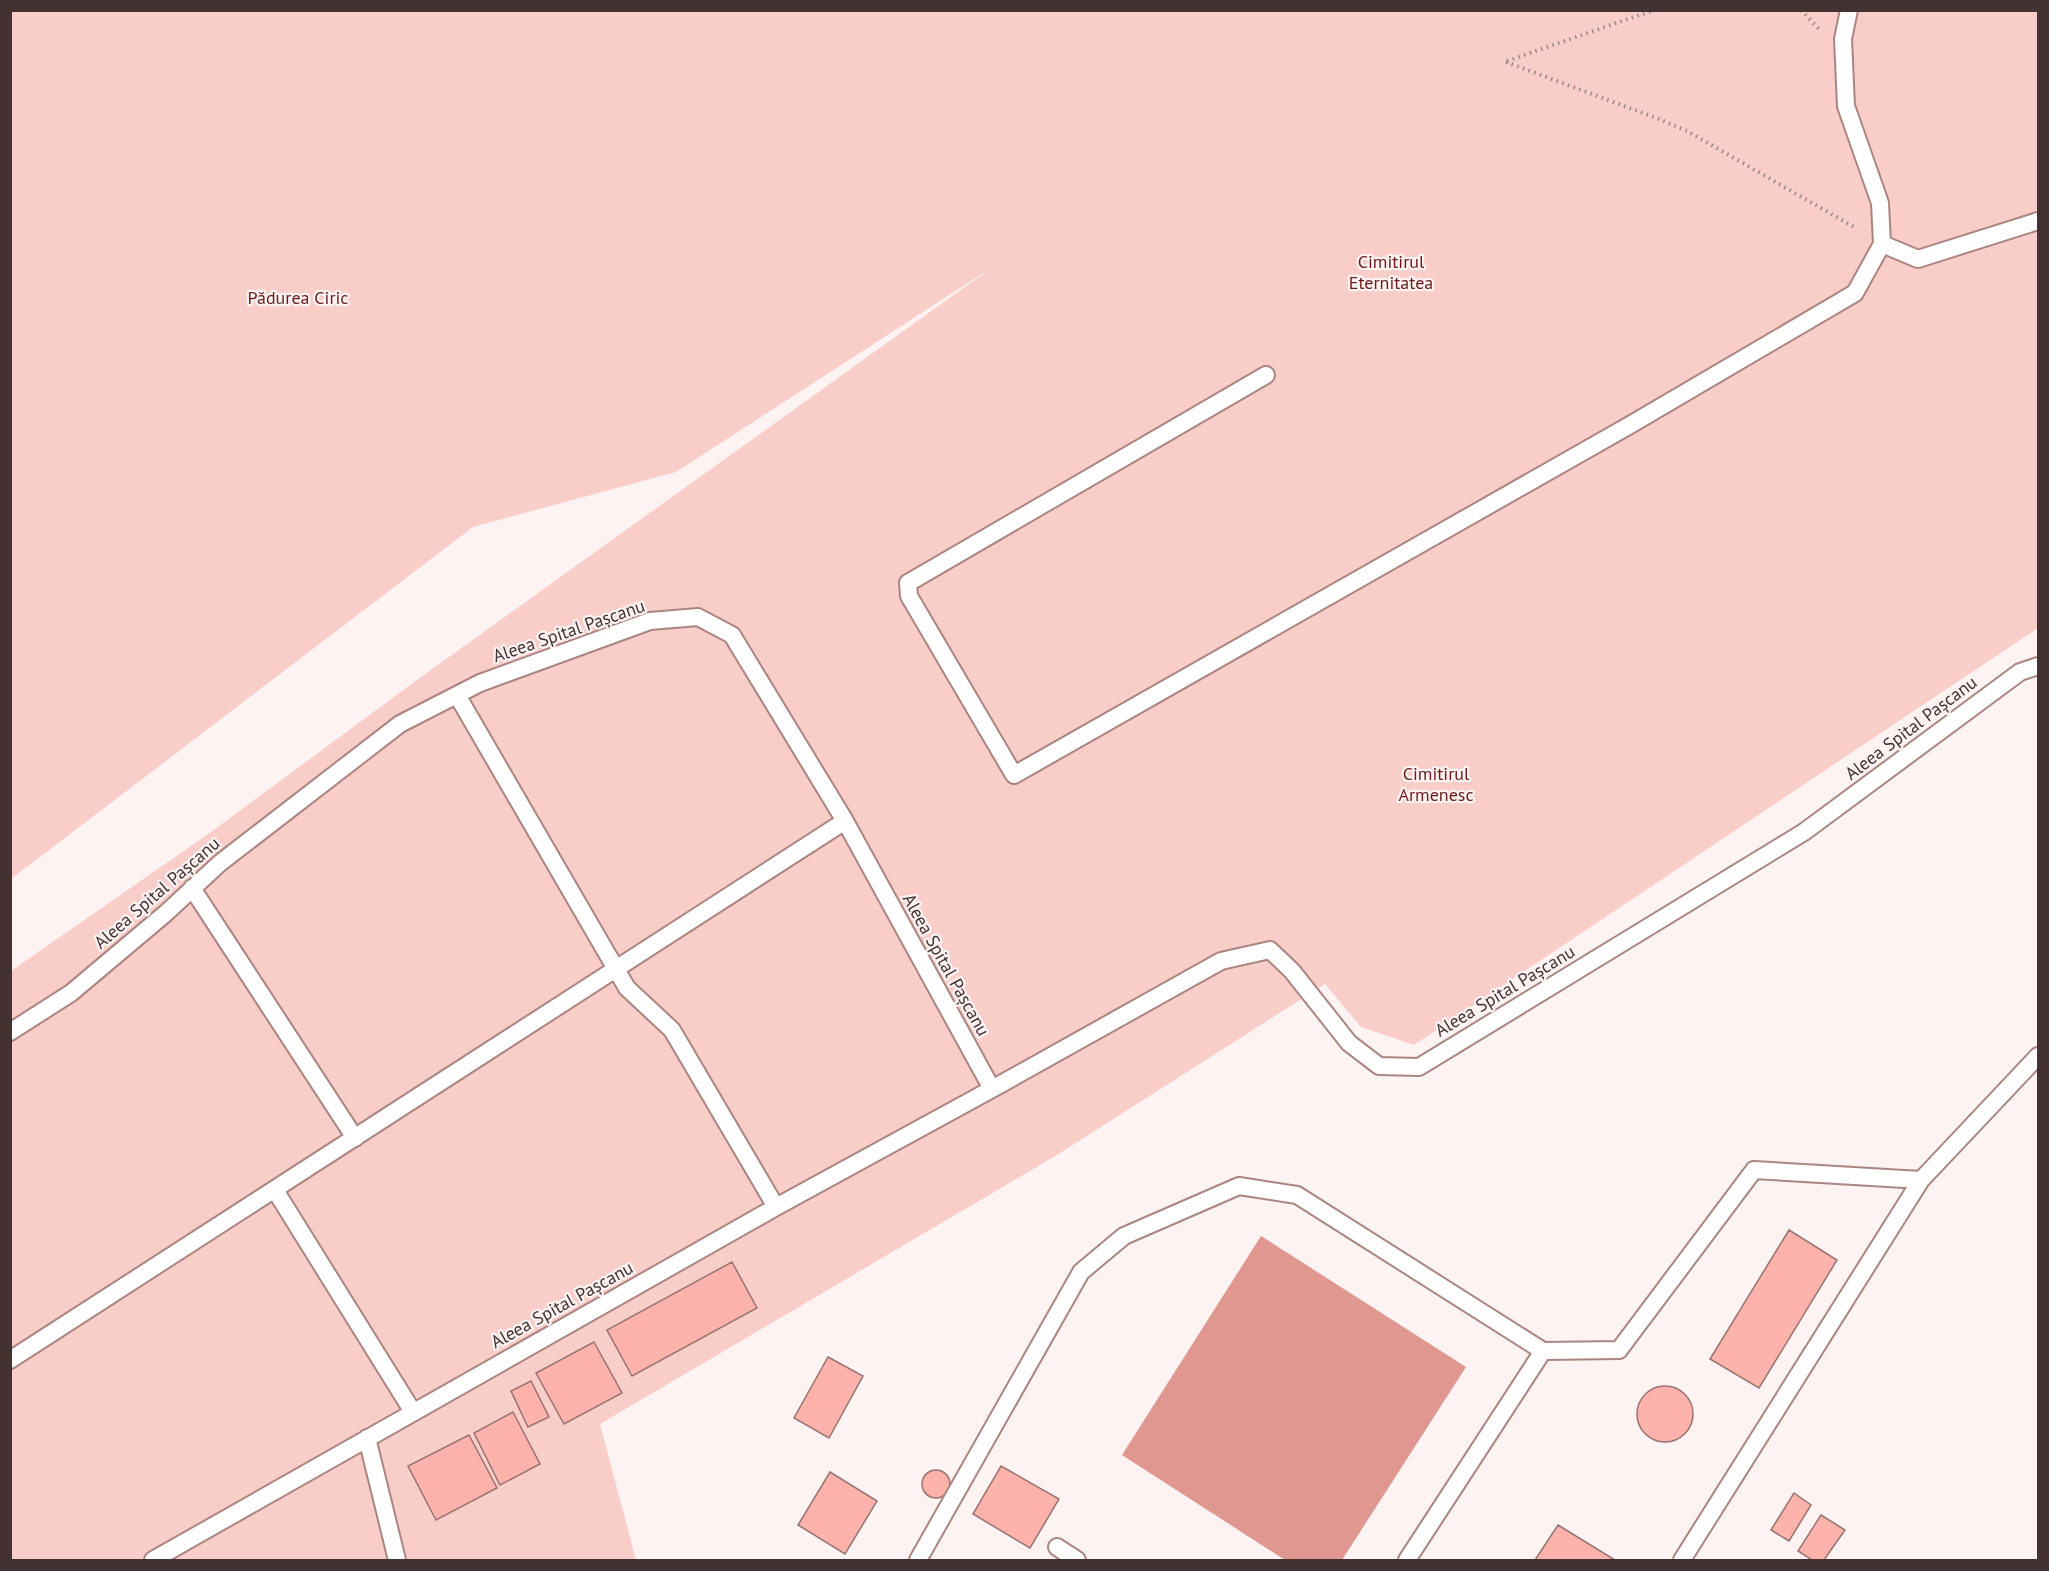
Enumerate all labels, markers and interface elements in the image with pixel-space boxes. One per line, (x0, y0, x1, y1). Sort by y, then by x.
park label: Cimitirul Eternitatea (1349, 250, 1433, 294)
park label: Pădurea Ciric (248, 286, 348, 309)
street label: Aleea Spital Pașcanu (490, 594, 648, 667)
street label: Aleea Spital Pașcanu (1840, 670, 1981, 785)
park label: Cimitirul Armenesc (1398, 762, 1474, 806)
street label: Aleea Spital Pașcanu (89, 832, 224, 954)
street label: Aleea Spital Pașcanu (898, 889, 995, 1040)
street label: Aleea Spital Pașcanu (1431, 940, 1579, 1041)
street label: Aleea Spital Pașcanu (486, 1256, 637, 1353)

